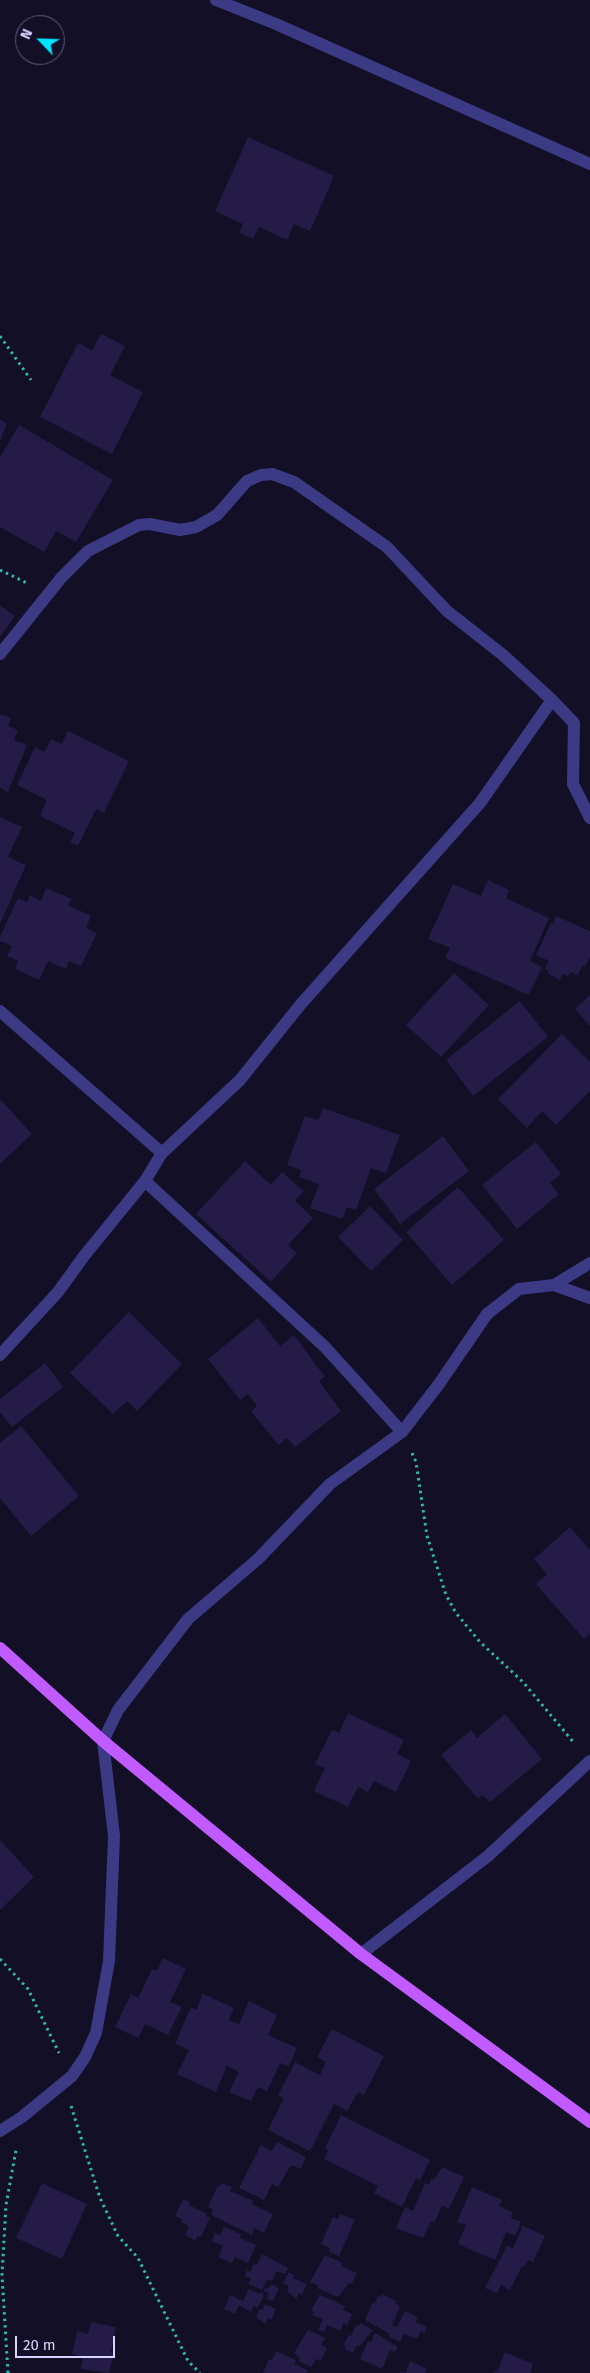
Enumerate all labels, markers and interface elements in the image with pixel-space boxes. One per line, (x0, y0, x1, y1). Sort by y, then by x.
north arrow (15, 15, 65, 65)
text: N (17, 26, 36, 42)
scale bar (18, 2326, 118, 2358)
text: 20 m (23, 2336, 56, 2354)

